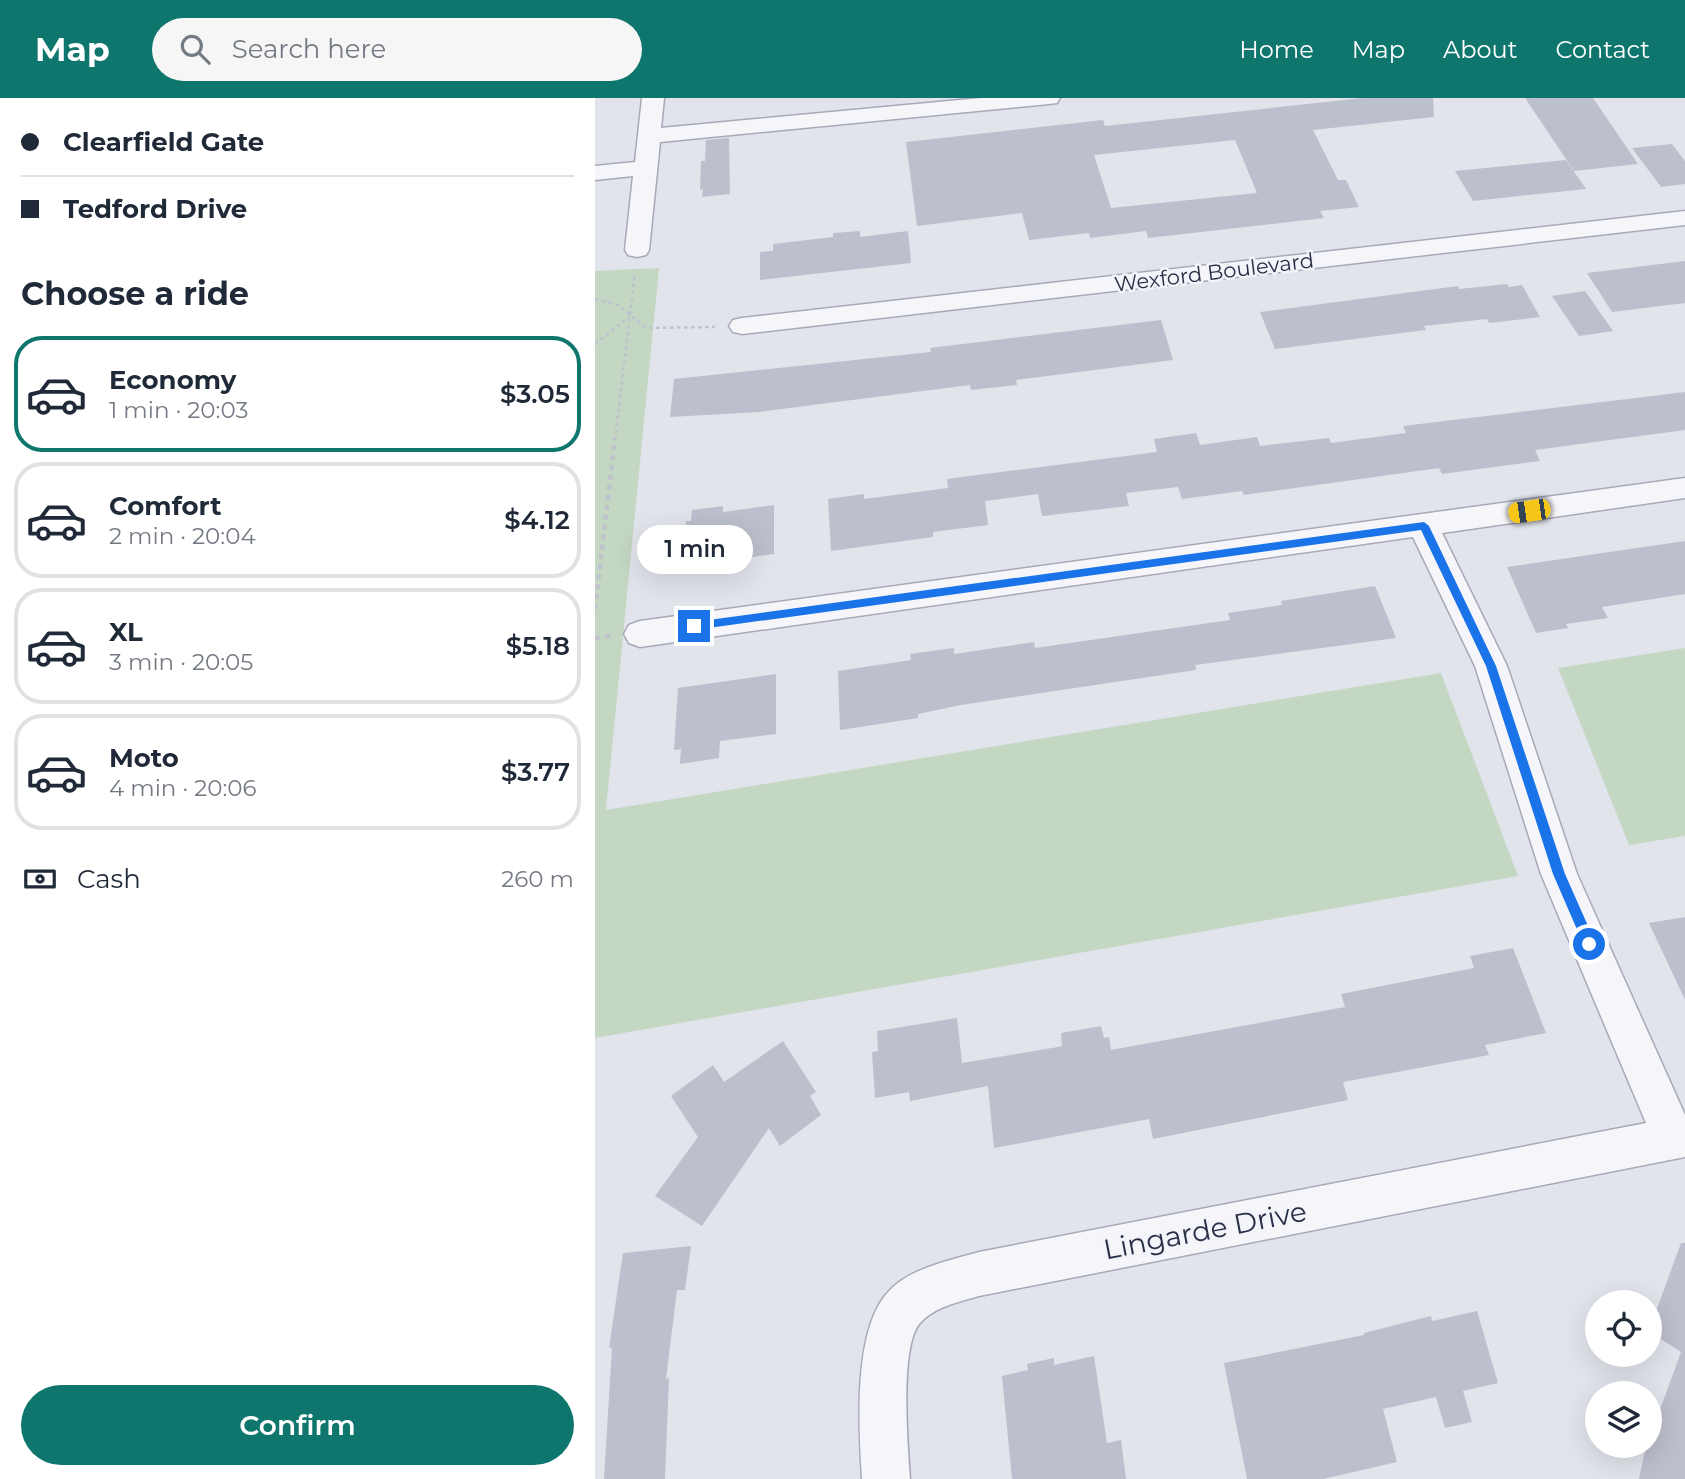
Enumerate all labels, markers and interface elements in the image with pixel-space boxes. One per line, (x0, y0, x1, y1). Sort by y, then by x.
search box (152, 18, 642, 81)
text: Map (35, 29, 110, 69)
icon: search (176, 30, 214, 68)
text: Search here (232, 33, 386, 65)
text: Home (1239, 35, 1314, 64)
text: Map (1352, 35, 1405, 64)
text: About (1443, 35, 1517, 64)
text: Contact (1555, 35, 1650, 64)
text: Clearfield Gate (63, 126, 264, 158)
text: Tedford Drive (63, 193, 247, 225)
street label: Wexford Boulevard (1113, 247, 1315, 297)
text: Choose a ride (21, 274, 249, 313)
icon: car (25, 363, 88, 426)
text: Economy (109, 364, 236, 396)
text: $3.05 (500, 378, 570, 410)
text: 1 min · 20:03 (109, 396, 248, 424)
icon: car (25, 489, 88, 552)
text: Comfort (109, 490, 221, 522)
car (1507, 498, 1552, 524)
text: $4.12 (504, 504, 570, 536)
text: 2 min · 20:04 (109, 522, 256, 550)
callout: 1 min (636, 524, 752, 574)
text: 1 min (664, 535, 726, 563)
route end (678, 610, 710, 642)
icon: car (25, 615, 88, 678)
text: XL (109, 616, 143, 648)
text: $5.18 (506, 630, 570, 662)
text: 3 min · 20:05 (109, 648, 253, 676)
icon: car (25, 741, 88, 804)
text: Moto (109, 742, 179, 774)
text: $3.77 (501, 756, 570, 788)
text: 4 min · 20:06 (109, 774, 257, 802)
icon: cash (21, 860, 59, 898)
text: Cash (77, 863, 141, 895)
text: 260 m (501, 865, 574, 893)
route start (1573, 928, 1605, 960)
street label: Lingarde Drive (1101, 1194, 1309, 1266)
map controls (1585, 1290, 1662, 1458)
button: locate (1585, 1290, 1662, 1367)
button: layers (1585, 1381, 1662, 1458)
button: Confirm (21, 1385, 574, 1465)

